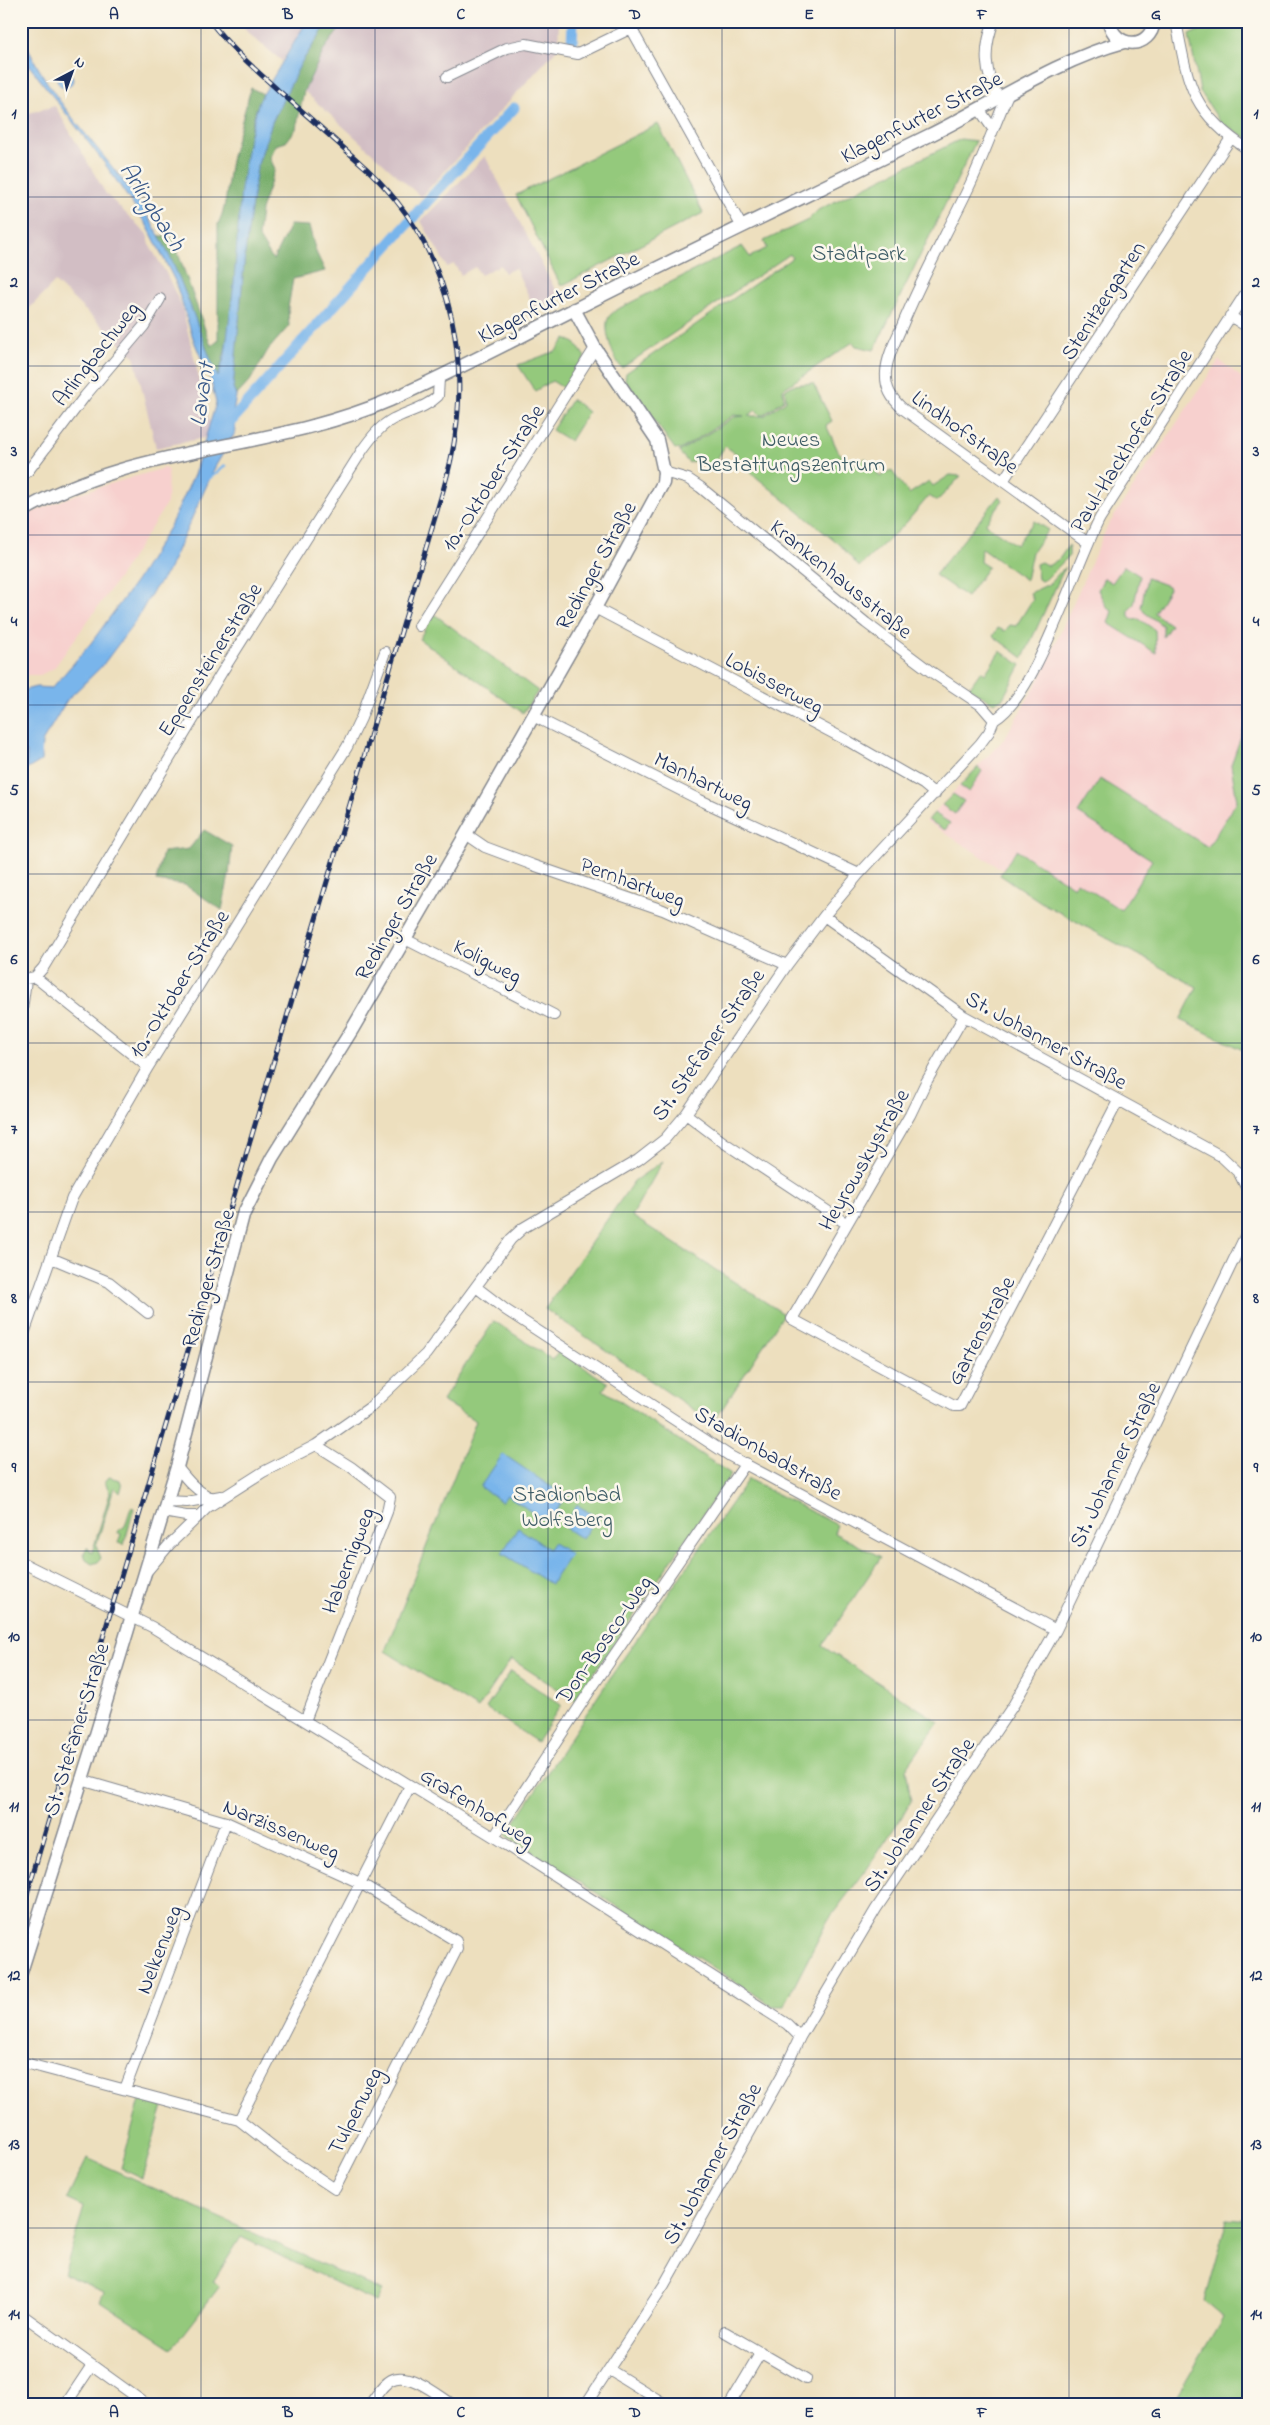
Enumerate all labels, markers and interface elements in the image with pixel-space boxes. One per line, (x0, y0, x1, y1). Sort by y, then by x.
text: A (109, 3, 119, 27)
text: B (282, 3, 294, 27)
text: C (457, 3, 466, 27)
text: D (628, 3, 641, 27)
text: E (804, 3, 814, 27)
text: F (976, 3, 988, 27)
text: G (1151, 3, 1161, 27)
north arrow (48, 48, 98, 98)
text: N (69, 52, 90, 74)
street label: Klagenfurter Straße (836, 64, 1009, 174)
text: 1 (11, 102, 17, 126)
text: 1 (1253, 102, 1259, 126)
water label: Arlingbach (109, 156, 193, 259)
street label: Stenitzergarten (1054, 236, 1156, 368)
park label: Stadtpark (812, 239, 906, 271)
street label: Klagenfurter Straße (473, 244, 646, 354)
text: 2 (9, 271, 18, 295)
text: 2 (1251, 271, 1260, 295)
street label: Arlingbachweg (46, 295, 150, 415)
street label: Paul-Hackhofer-Straße (1063, 344, 1202, 539)
water label: Lavant (182, 358, 226, 428)
street label: Lindhofstraße (904, 383, 1025, 484)
street label: 10.-Oktober-Straße (435, 399, 554, 558)
park label: Neues Bestattungszentrum (696, 425, 885, 483)
text: 3 (10, 440, 18, 464)
text: 3 (1252, 440, 1260, 464)
street label: Redinger Straße (549, 496, 647, 637)
street label: Krankenhausstraße (762, 513, 918, 648)
street label: Eppensteinerstraße (151, 577, 272, 744)
text: 4 (10, 610, 18, 634)
text: 4 (1252, 610, 1260, 634)
street label: Lobisserweg (718, 645, 829, 725)
street label: Manhartweg (647, 745, 758, 821)
text: 5 (9, 779, 19, 803)
text: 5 (1251, 779, 1261, 803)
street label: Redinger Straße (348, 848, 448, 988)
street label: Pernhartweg (575, 850, 689, 919)
street label: 10.-Oktober-Straße (122, 904, 239, 1065)
street label: Koligweg (446, 932, 527, 994)
text: 6 (9, 948, 18, 972)
text: 6 (1251, 948, 1260, 972)
street label: St. Stefaner Straße (645, 963, 774, 1128)
street label: St. Johanner Straße (959, 984, 1132, 1100)
street label: Heyrowskystraße (812, 1083, 920, 1238)
text: 7 (11, 1118, 18, 1142)
text: 7 (1253, 1118, 1260, 1142)
street label: Redinger Straße (175, 1206, 246, 1352)
street label: Gartenstraße (941, 1271, 1025, 1392)
text: 8 (10, 1287, 17, 1311)
text: 8 (1252, 1287, 1259, 1311)
street label: St. Johanner Straße (1063, 1377, 1171, 1554)
street label: Stadionbadstraße (687, 1399, 848, 1510)
text: 9 (11, 1456, 17, 1480)
text: 9 (1253, 1456, 1259, 1480)
park label: Stadionbad Wolfsberg (513, 1480, 621, 1538)
street label: Habernigweg (315, 1503, 386, 1619)
street label: Don-Bosco-Weg (549, 1570, 663, 1713)
text: 10 (8, 1625, 20, 1649)
text: 10 (1250, 1625, 1262, 1649)
street label: St. Stefaner Straße (36, 1639, 119, 1820)
street label: St. Johanner Straße (857, 1732, 984, 1900)
street label: Grafenhofweg (412, 1761, 540, 1857)
street label: Narzissenweg (217, 1792, 344, 1871)
text: 11 (9, 1795, 20, 1819)
text: 11 (1251, 1795, 1262, 1819)
street label: Nelkenweg (129, 1901, 193, 2000)
text: 12 (7, 1964, 21, 1988)
text: 12 (1249, 1964, 1263, 1988)
street label: Tulpenweg (321, 2062, 393, 2161)
street label: St. Johanner Straße (656, 2078, 772, 2251)
text: 13 (8, 2133, 20, 2157)
text: 13 (1250, 2133, 1262, 2157)
text: 14 (8, 2303, 20, 2327)
text: 14 (1250, 2303, 1262, 2327)
text: A (109, 2401, 119, 2425)
text: B (282, 2401, 294, 2425)
text: C (457, 2401, 466, 2425)
text: D (628, 2401, 641, 2425)
text: E (804, 2401, 814, 2425)
text: F (976, 2401, 988, 2425)
text: G (1151, 2401, 1161, 2425)

